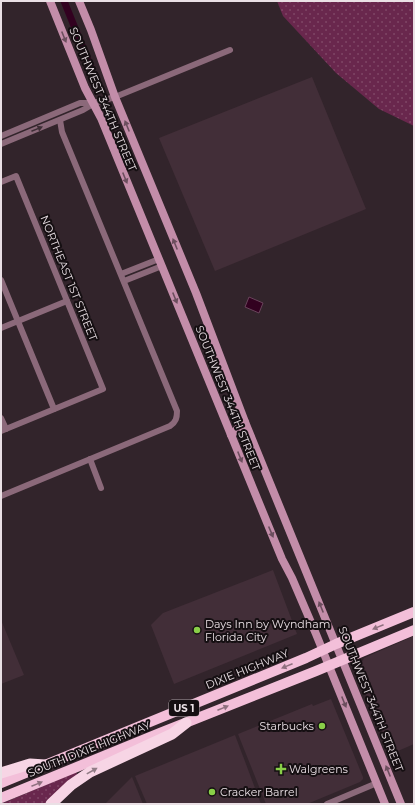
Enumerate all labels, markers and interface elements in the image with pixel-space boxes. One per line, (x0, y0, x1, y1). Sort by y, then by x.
street label: SOUTHWEST 344TH STREET (66, 25, 140, 174)
one-way arrow (62, 32, 68, 44)
one-way arrow (124, 119, 130, 131)
one-way arrow (32, 126, 43, 132)
one-way arrow (123, 172, 129, 184)
street label: NORTHEAST 1ST STREET (37, 213, 101, 343)
one-way arrow (172, 238, 178, 250)
one-way arrow (171, 292, 178, 304)
street label: SOUTHWEST 344TH STREET (192, 323, 264, 473)
one-way arrow (237, 452, 243, 463)
one-way arrow (268, 526, 274, 538)
one-way arrow (318, 601, 324, 613)
place label: Days Inn by Wyndham Florida City (205, 617, 330, 644)
street label: SOUTHWEST 344TH STREET (335, 624, 407, 774)
one-way arrow (371, 624, 383, 630)
marker: Days Inn by Wyndham Florida City (192, 625, 202, 635)
street label: DIXIE HIGHWAY (203, 646, 291, 692)
one-way arrow (281, 663, 293, 669)
one-way arrow (341, 696, 347, 708)
road number: US 1 (169, 700, 199, 716)
one-way arrow (217, 705, 229, 711)
street label: SOUTH DIXIE HIGHWAY (26, 718, 152, 780)
place label: Starbucks (259, 719, 315, 733)
marker: Starbucks (317, 721, 327, 731)
place label: Walgreens (289, 762, 349, 776)
marker: Walgreens (276, 764, 286, 774)
one-way arrow (385, 765, 391, 777)
one-way arrow (86, 768, 98, 774)
one-way arrow (32, 780, 44, 786)
place label: Cracker Barrel (220, 785, 298, 799)
marker: Cracker Barrel (207, 787, 217, 797)

